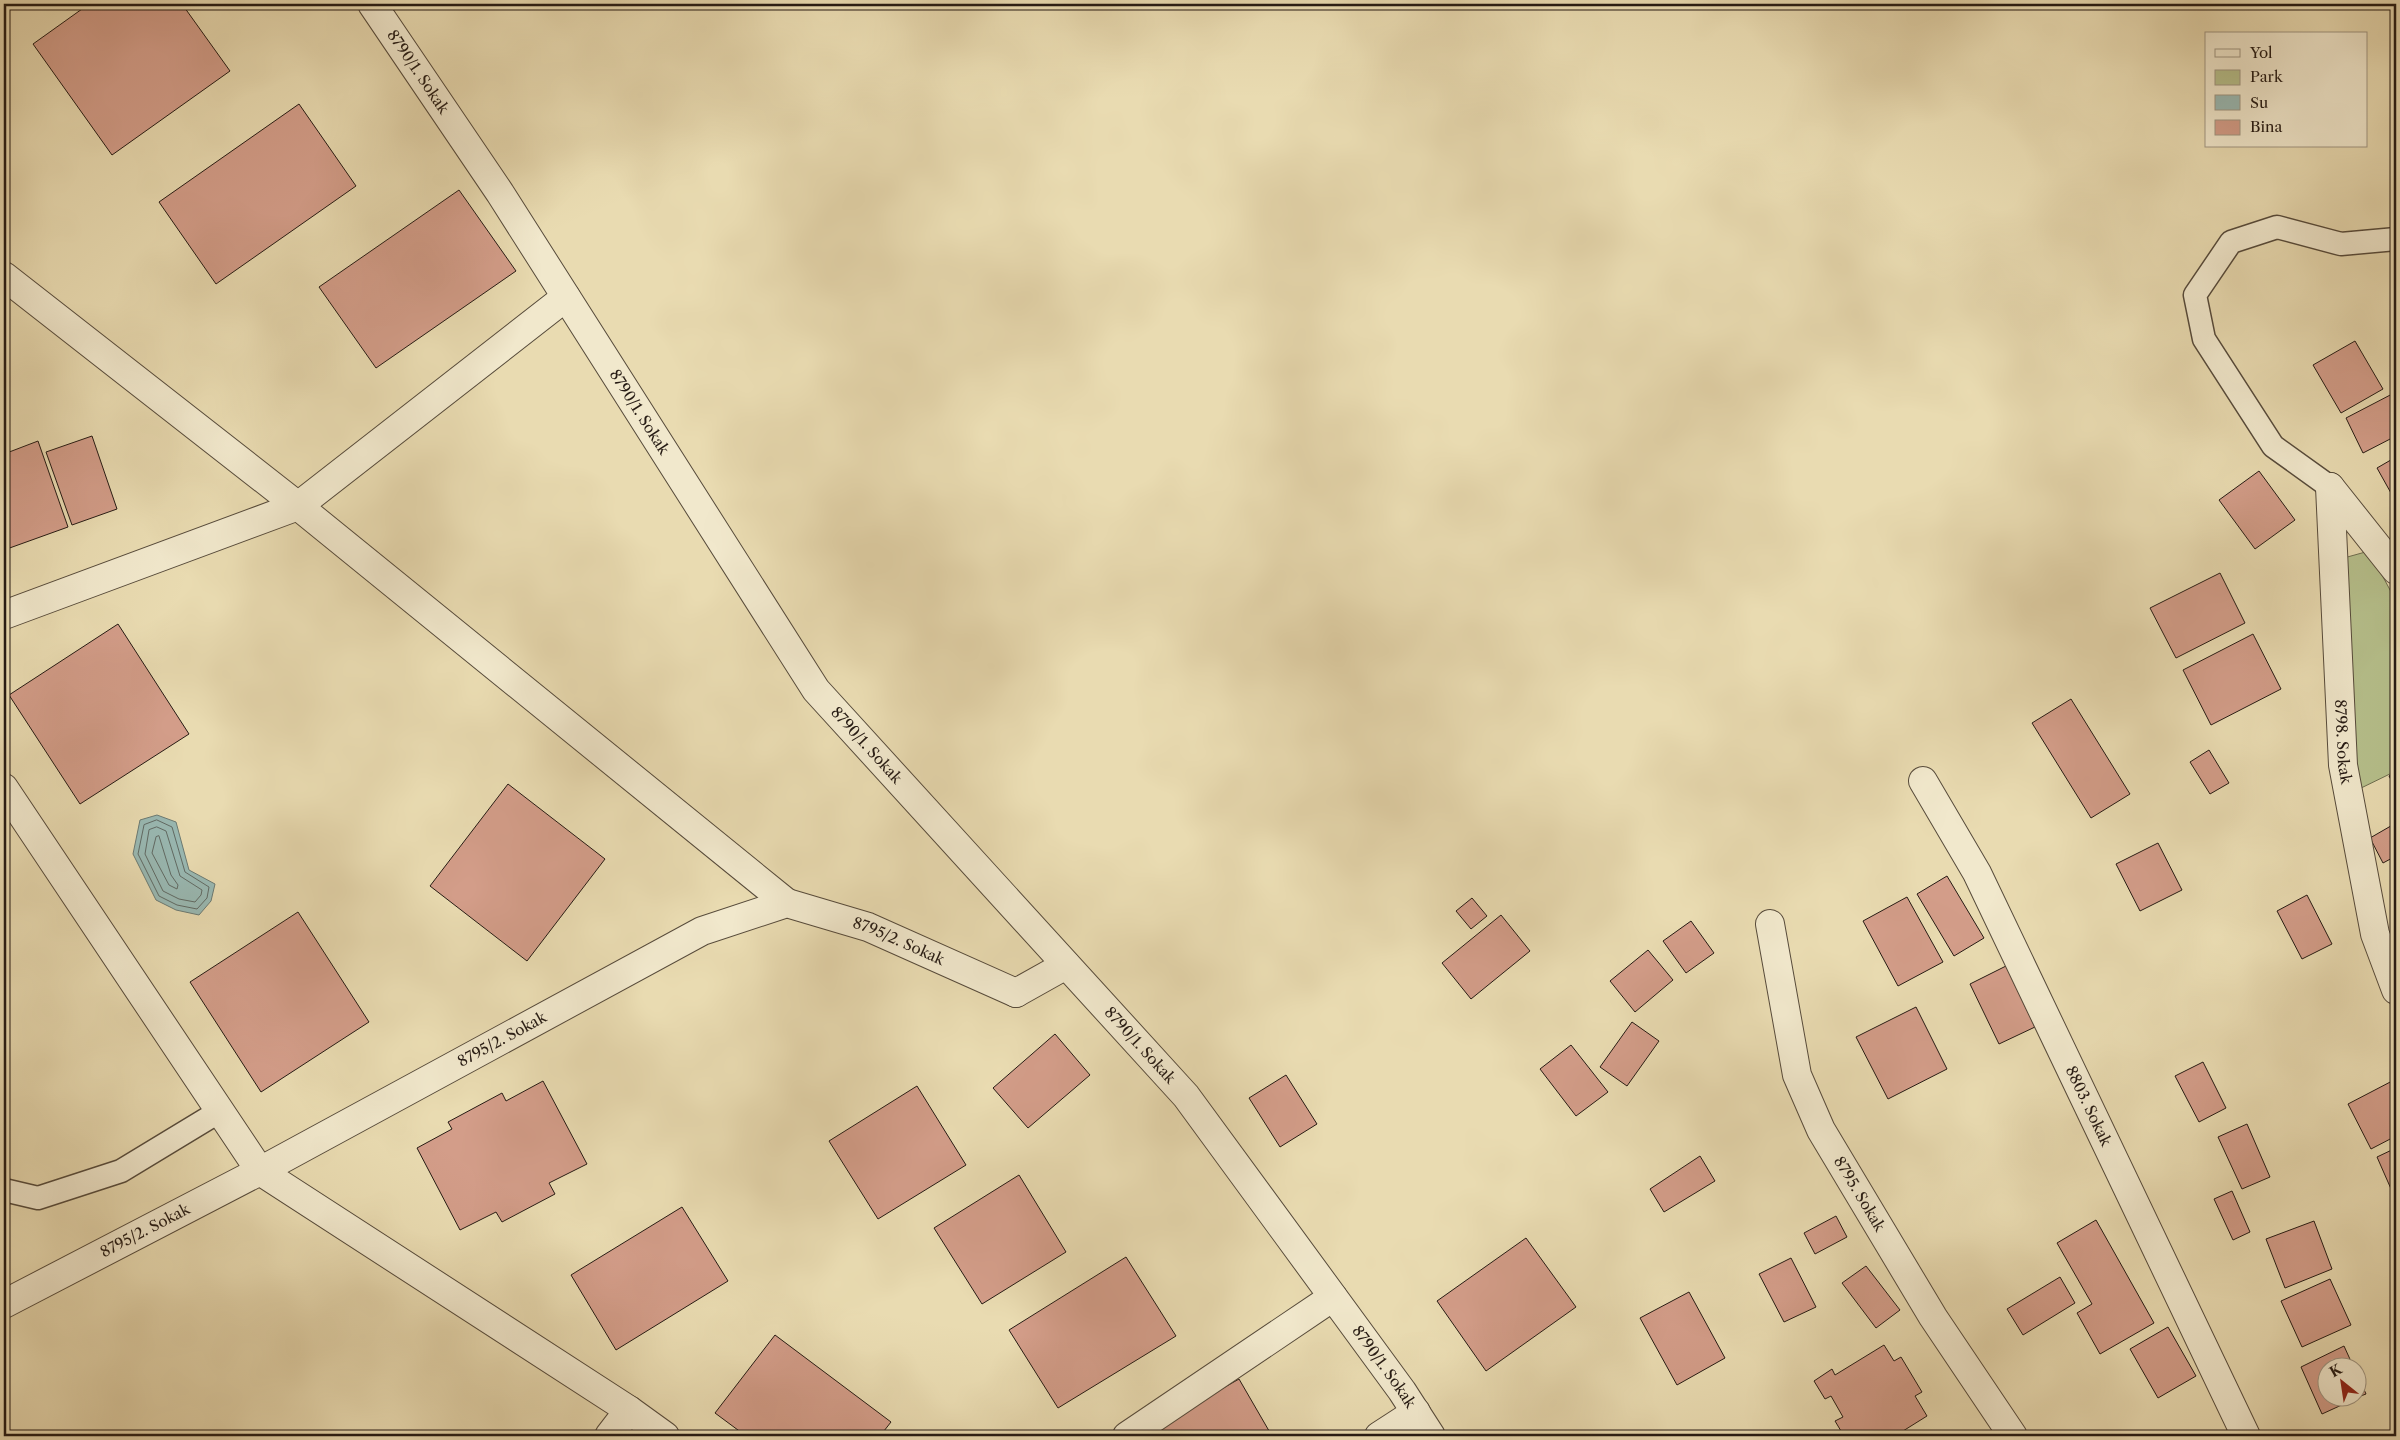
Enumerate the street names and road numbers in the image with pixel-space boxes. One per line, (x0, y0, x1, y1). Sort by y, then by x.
street label: 8790/1. Sokak (383, 26, 454, 118)
street label: 8790/1. Sokak (606, 366, 675, 459)
street label: 8798. Sokak (2331, 699, 2357, 787)
street label: 8790/1. Sokak (827, 703, 907, 788)
street label: 8795/2. Sokak (851, 913, 949, 969)
street label: 8790/1. Sokak (1100, 1003, 1181, 1088)
street label: 8795/2. Sokak (454, 1007, 551, 1071)
street label: 8803. Sokak (2062, 1063, 2117, 1150)
street label: 8795. Sokak (1830, 1153, 1890, 1236)
street label: 8795/2. Sokak (97, 1199, 194, 1261)
street label: 8790/1. Sokak (1348, 1322, 1421, 1412)

